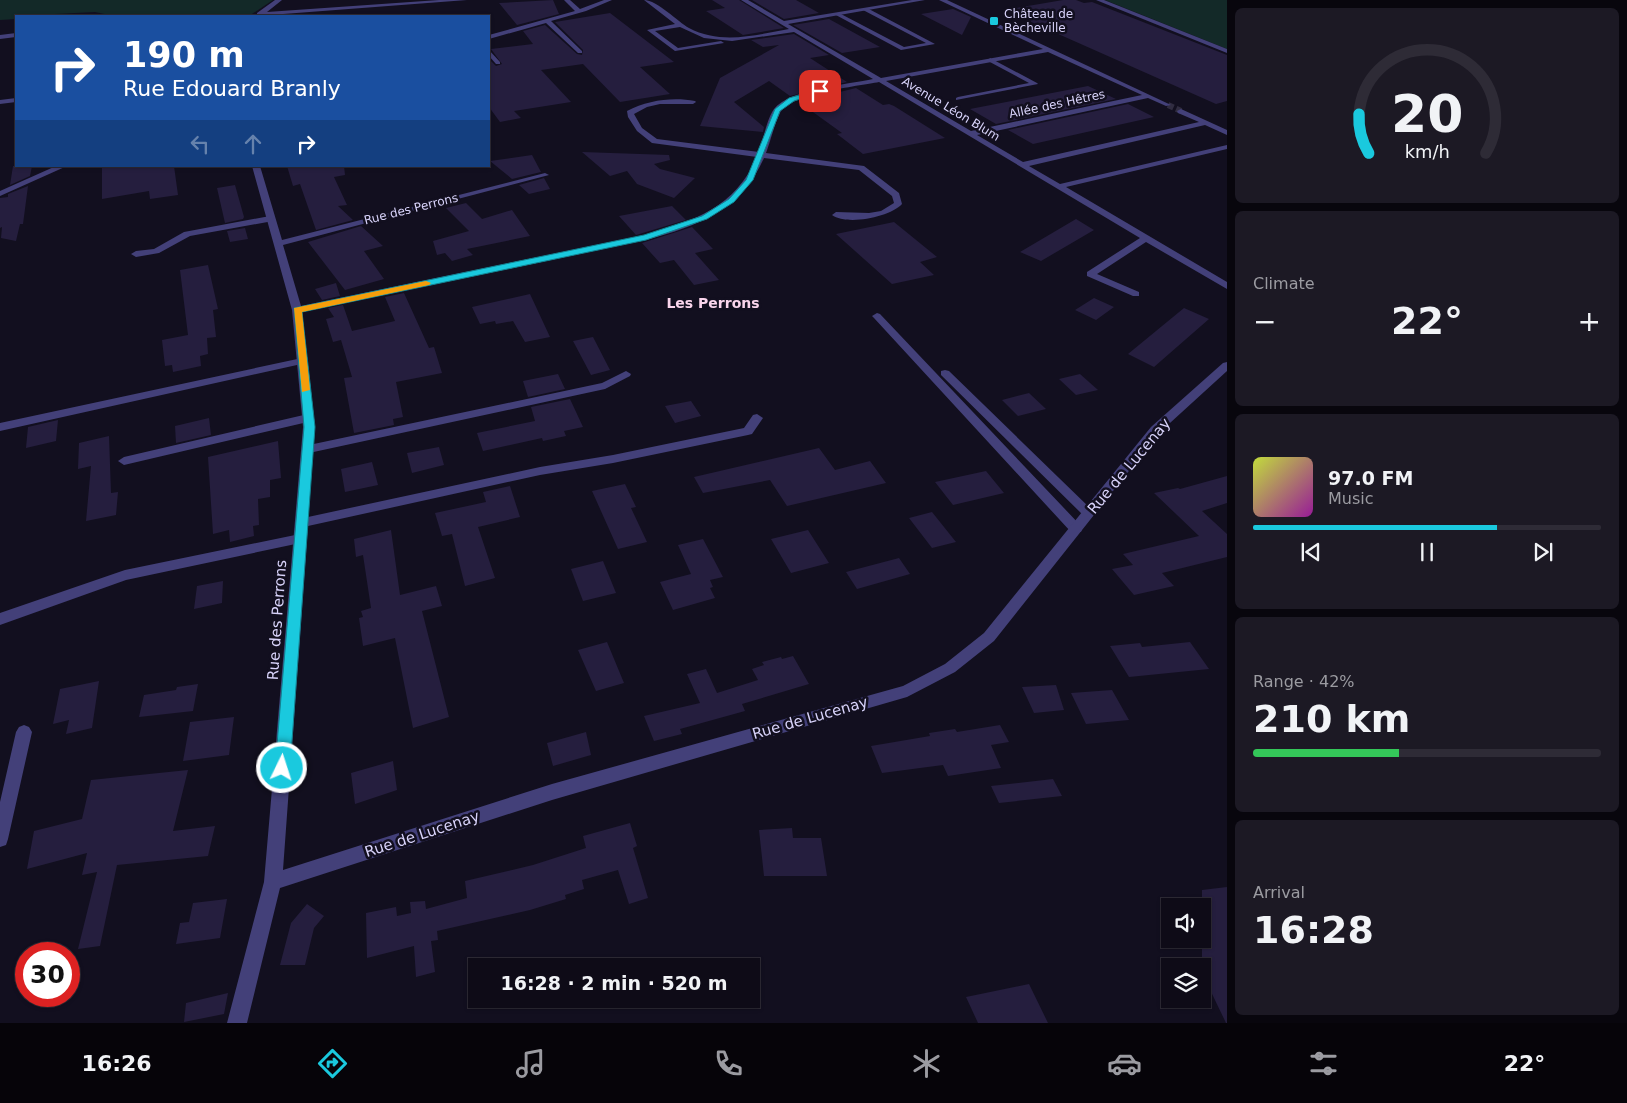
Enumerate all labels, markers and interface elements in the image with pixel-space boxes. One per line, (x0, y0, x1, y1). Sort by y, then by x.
place label: Château de Bècheville (1004, 7, 1073, 35)
marker: Château de Bècheville (988, 15, 1000, 27)
icon: right (40, 35, 105, 100)
text: 190 m (123, 35, 245, 75)
pin (799, 70, 841, 112)
street label: Avenue Léon Blum (899, 74, 1003, 144)
text: Rue Edouard Branly (123, 76, 341, 101)
icon: arrive (806, 77, 834, 105)
text: 20 (1391, 84, 1463, 144)
street label: Allée des Hêtres (1008, 87, 1106, 121)
icon: left (186, 130, 214, 158)
icon: ahead (239, 130, 267, 158)
icon: right (292, 130, 320, 158)
text: km/h (1404, 141, 1450, 162)
street label: Rue des Perrons (363, 191, 459, 227)
text: Climate (1253, 274, 1315, 293)
district label: Les Perrons (666, 295, 760, 311)
text: 22° (1391, 299, 1463, 343)
text: − (1253, 305, 1276, 338)
text: + (1578, 305, 1601, 338)
street label: Rue de Lucenay (1084, 414, 1174, 518)
text: 97.0 FM (1328, 467, 1413, 489)
text: Music (1328, 489, 1374, 508)
icon: previous (1297, 538, 1325, 566)
icon: pause (1413, 538, 1441, 566)
icon: next (1529, 538, 1557, 566)
street label: Rue des Perrons (264, 559, 290, 681)
text: Range · 42% (1253, 672, 1355, 691)
street label: Rue de Lucenay (750, 693, 870, 743)
text: 210 km (1253, 697, 1410, 741)
position arrow (255, 741, 307, 793)
street label: Rue de Lucenay (362, 807, 482, 861)
text: Arrival (1253, 883, 1305, 902)
map controls (1161, 898, 1211, 1008)
button: sound (1161, 898, 1211, 948)
text: 16:28 (1253, 908, 1374, 952)
speed limit sign: 30 (15, 942, 80, 1007)
button: layers (1161, 958, 1211, 1008)
text: 16:28 · 2 min · 520 m (500, 972, 728, 994)
icon: directions (315, 1046, 350, 1081)
icon: music (513, 1046, 548, 1081)
icon: phone (711, 1046, 746, 1081)
icon: climate (909, 1046, 944, 1081)
icon: car (1107, 1046, 1142, 1081)
icon: filters (1306, 1046, 1341, 1081)
text: 16:26 (82, 1051, 152, 1076)
text: 22° (1504, 1051, 1545, 1076)

